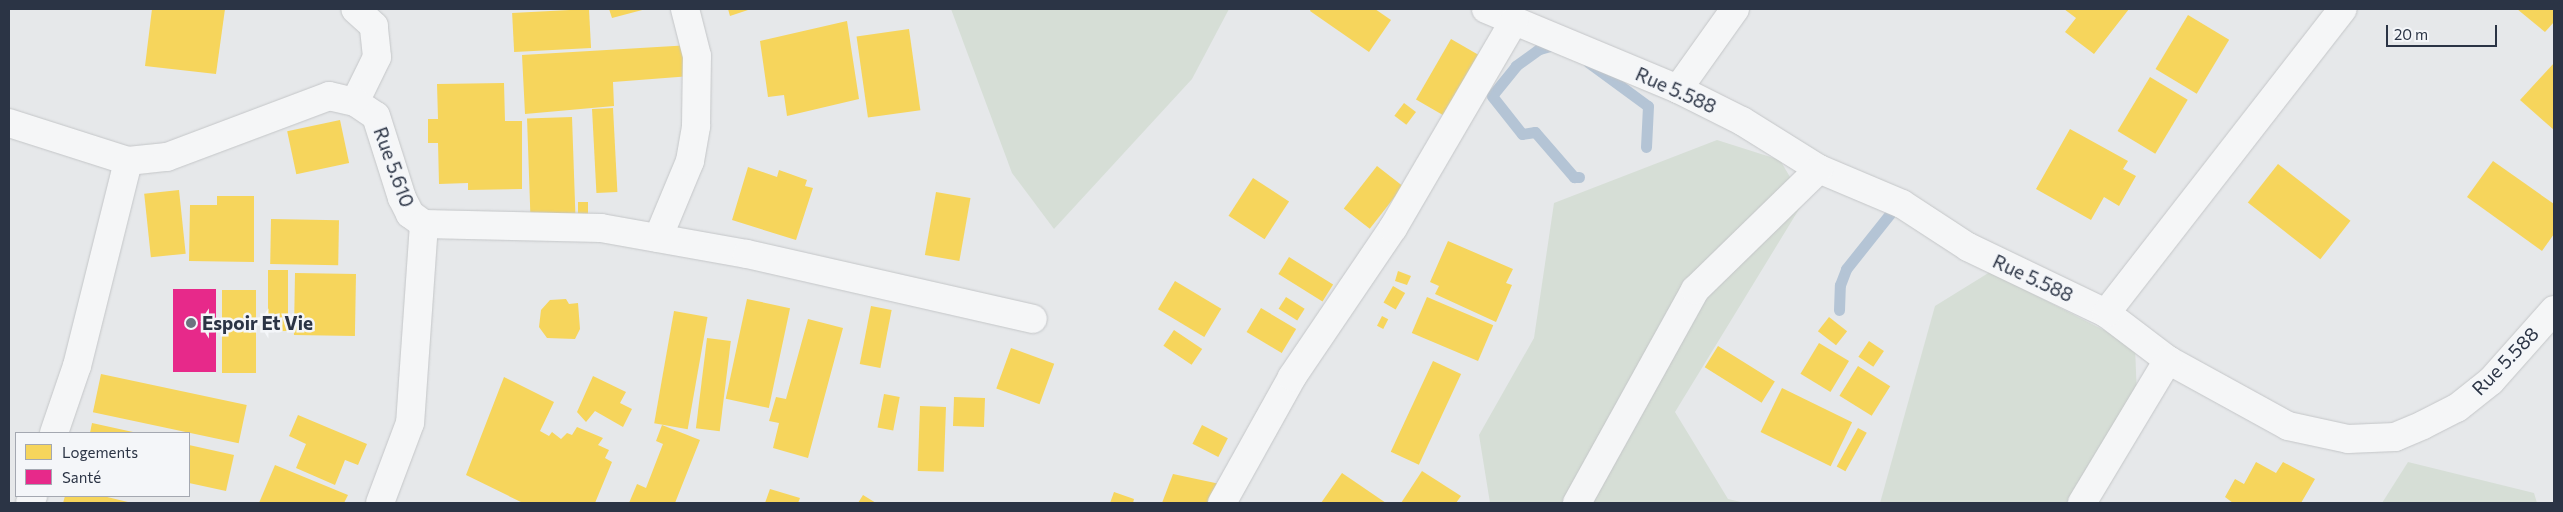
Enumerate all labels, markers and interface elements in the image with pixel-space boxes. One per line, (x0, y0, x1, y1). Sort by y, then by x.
scale bar (2388, 15, 2499, 47)
text: 20 m (2394, 25, 2428, 43)
street label: Rue 5.588 (1632, 62, 1720, 118)
street label: Rue 5.610 (369, 124, 419, 210)
street label: Rue 5.588 (1989, 250, 2077, 306)
place label: Espoir Et Vie (202, 312, 313, 334)
marker: Espoir Et Vie (184, 316, 198, 330)
street label: Rue 5.588 (2467, 322, 2543, 400)
legend (15, 432, 190, 497)
text: Logements (62, 443, 138, 461)
text: Santé (62, 468, 101, 486)

